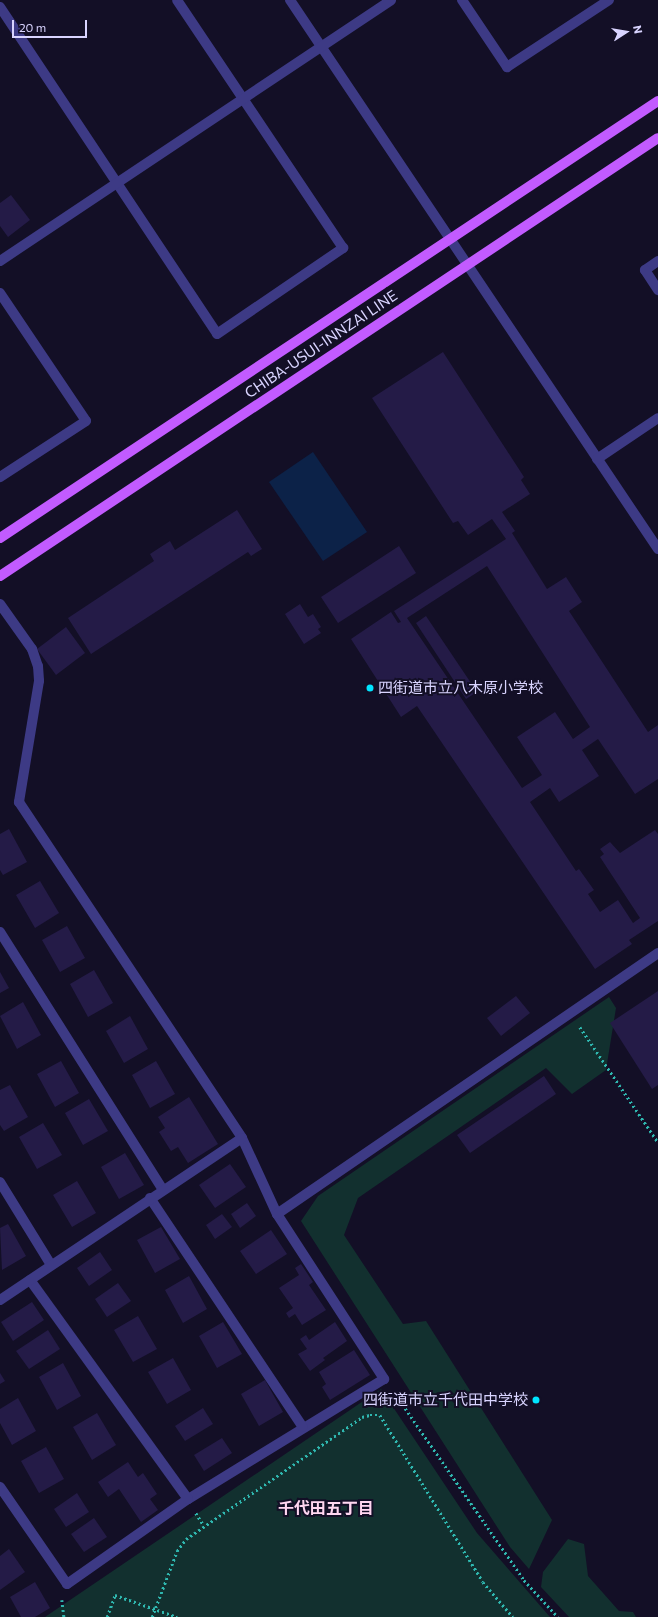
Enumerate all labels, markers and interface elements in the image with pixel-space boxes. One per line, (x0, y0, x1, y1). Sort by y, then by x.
scale bar (14, 12, 89, 38)
north arrow (606, 12, 646, 52)
text: 20 m (19, 20, 46, 34)
text: N (631, 24, 645, 35)
street label: CHIBA-USUI-INNZAI LINE (241, 286, 401, 402)
place label: 四街道市立八木原小学校 (378, 679, 543, 697)
marker: 四街道市立八木原小学校 (365, 683, 375, 693)
place label: 四街道市立千代田中学校 (363, 1391, 528, 1409)
marker: 四街道市立千代田中学校 (531, 1395, 541, 1405)
district label: 千代田五丁目 (278, 1498, 374, 1518)

